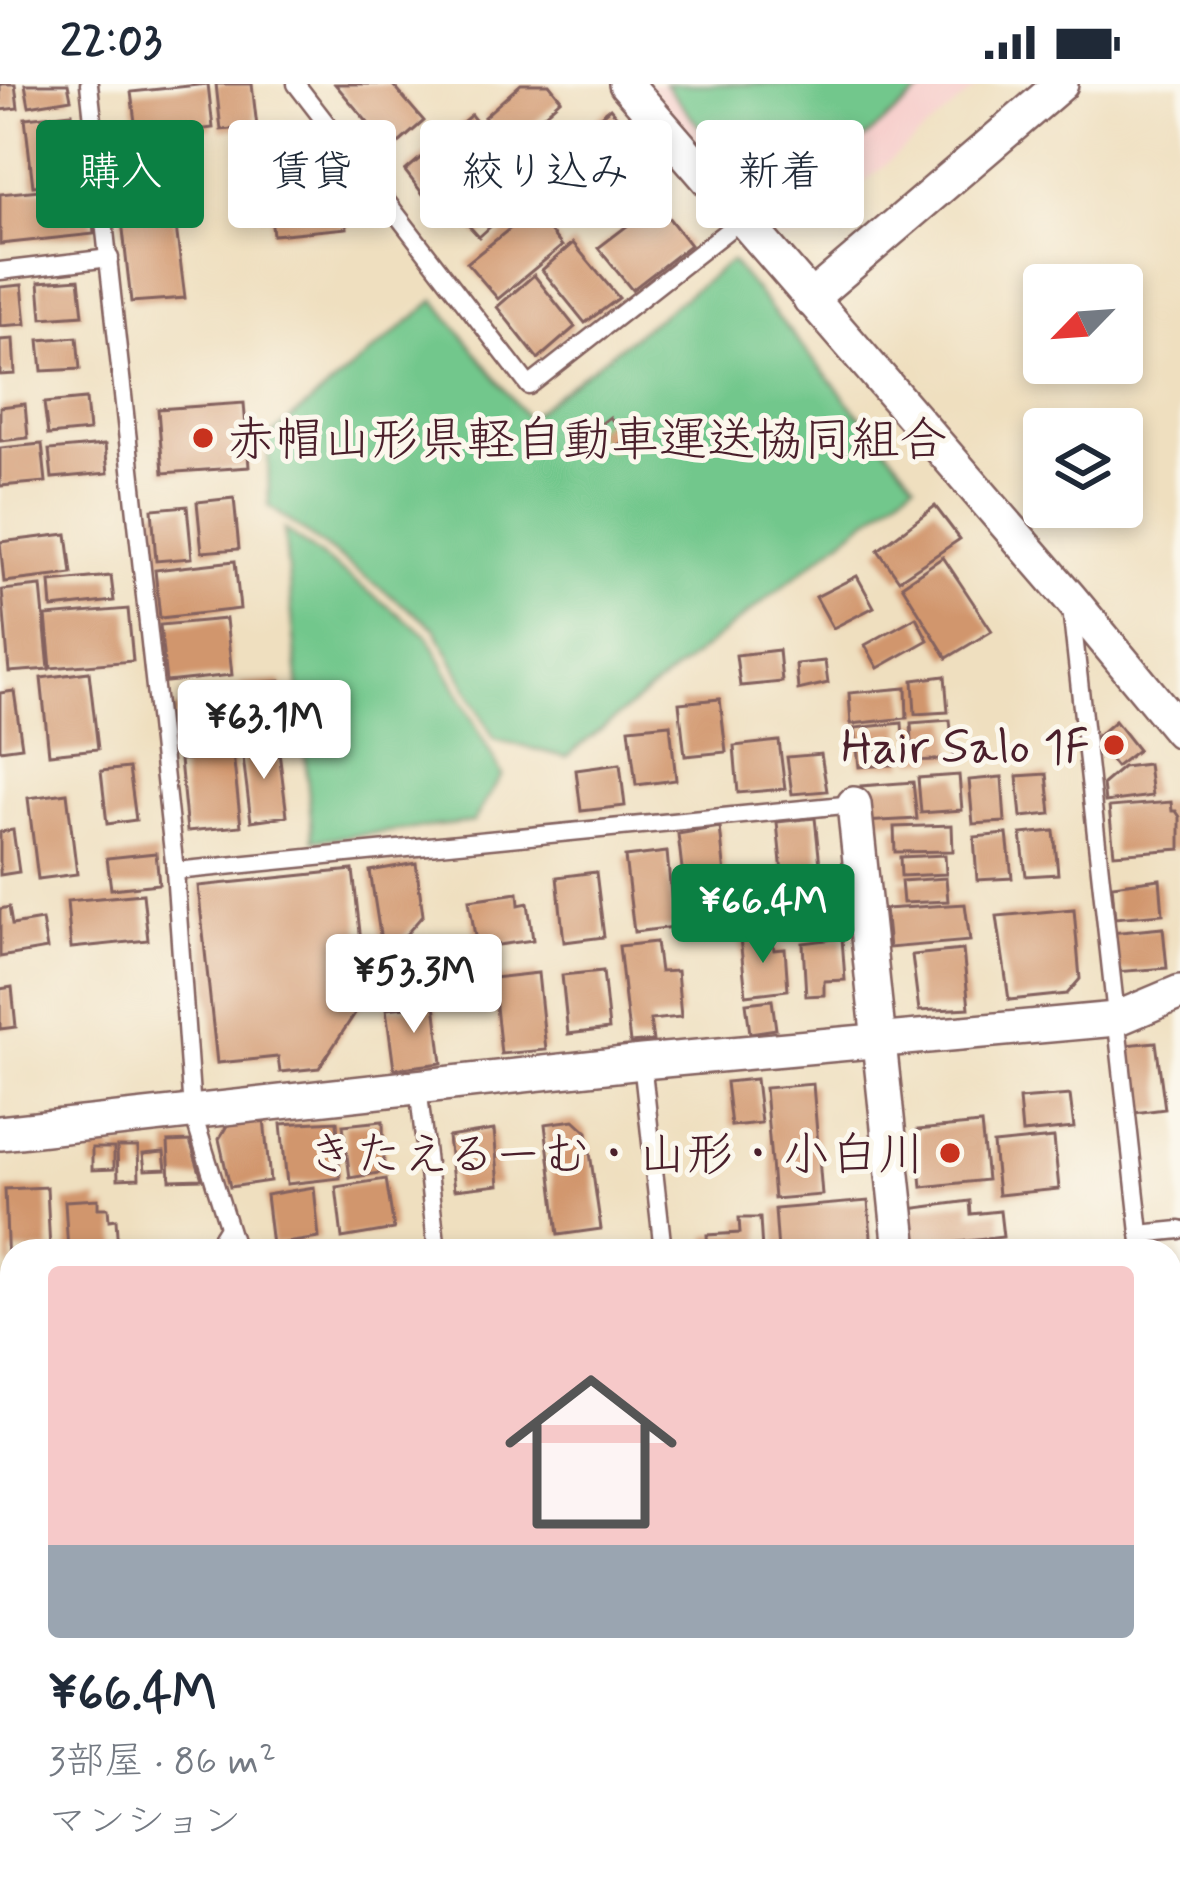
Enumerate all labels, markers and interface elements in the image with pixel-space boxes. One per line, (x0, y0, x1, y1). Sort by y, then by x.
text: 22:03 (60, 13, 162, 72)
chip: 購入 (36, 120, 204, 228)
chip: 賃貸 (228, 120, 396, 228)
chip: 絞り込み (420, 120, 672, 228)
chip: 新着 (696, 120, 864, 228)
north arrow (1023, 264, 1143, 384)
map controls (1023, 264, 1143, 528)
button: layers (1023, 408, 1143, 528)
place label: 赤帽山形県軽自動車運送協同組合 (227, 410, 947, 473)
marker: 赤帽山形県軽自動車運送協同組合 (190, 425, 216, 451)
pin: ¥63.1M (166, 680, 362, 782)
text: ¥63.1M (205, 693, 323, 744)
place label: Hair Salo 1F (841, 717, 1090, 780)
marker: Hair Salo 1F (1101, 732, 1127, 758)
pin: ¥66.4M (665, 864, 861, 966)
text: ¥66.4M (698, 877, 828, 928)
pin: ¥53.3M (316, 934, 512, 1036)
text: ¥53.3M (353, 947, 475, 998)
place label: きたえるーむ・山形・小白川 (307, 1125, 926, 1188)
marker: きたえるーむ・山形・小白川 (937, 1140, 963, 1166)
icon: home (483, 1344, 699, 1560)
text: ¥66.4M (48, 1662, 217, 1728)
text: 3部屋 · 86 m² (48, 1737, 276, 1788)
text: マンション (48, 1797, 241, 1848)

